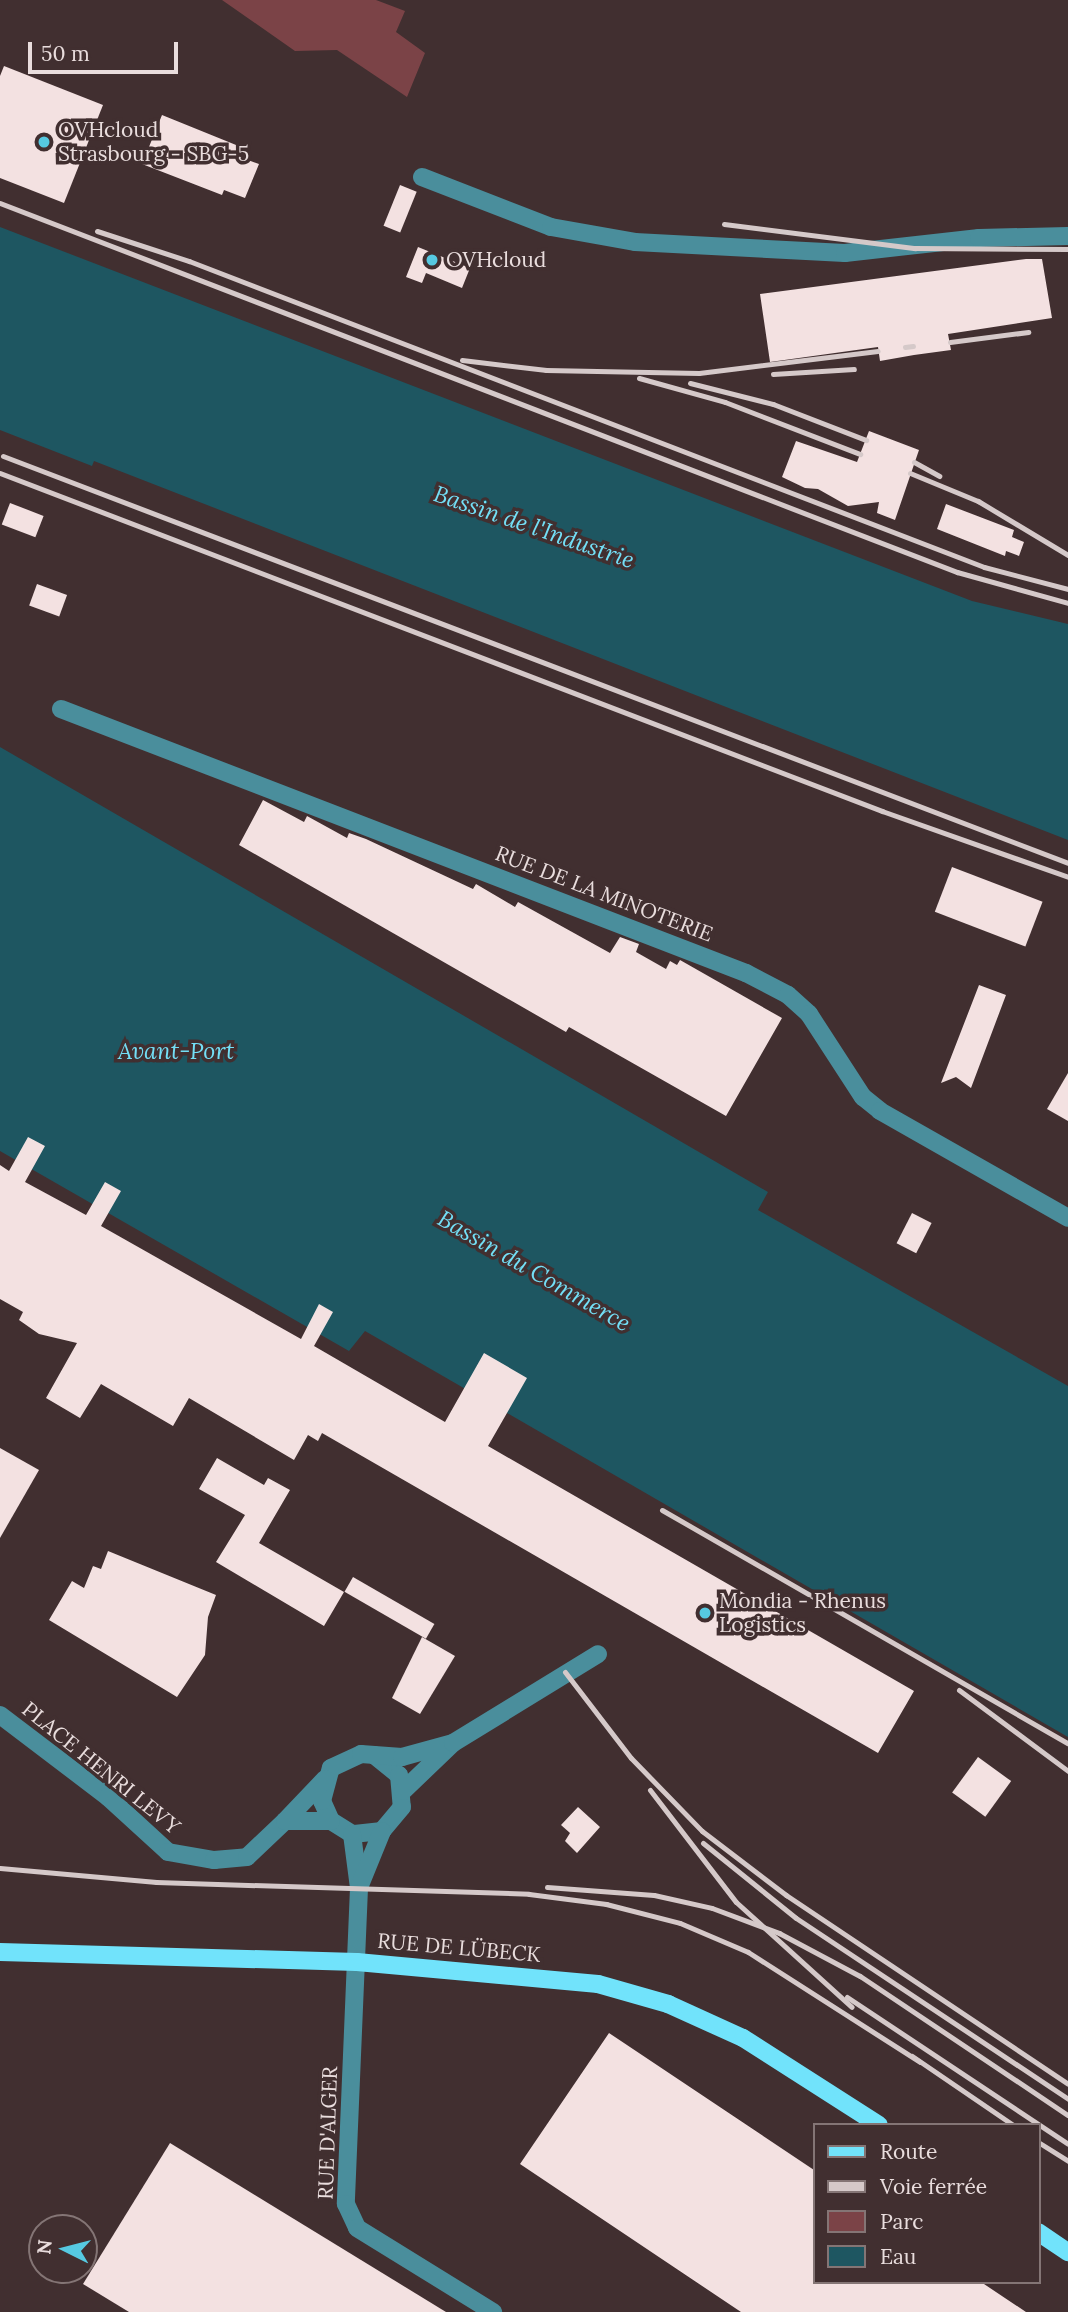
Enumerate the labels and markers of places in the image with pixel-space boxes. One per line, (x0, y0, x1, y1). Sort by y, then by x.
place label: OVHcloud Strasbourg - SBG-5 (58, 117, 249, 167)
marker: OVHcloud Strasbourg - SBG-5 (36, 134, 52, 150)
place label: OVHcloud (446, 247, 546, 273)
marker: OVHcloud (424, 252, 440, 268)
place label: Mondia - Rhenus Logistics (719, 1588, 886, 1638)
marker: Mondia - Rhenus Logistics (697, 1605, 713, 1621)

